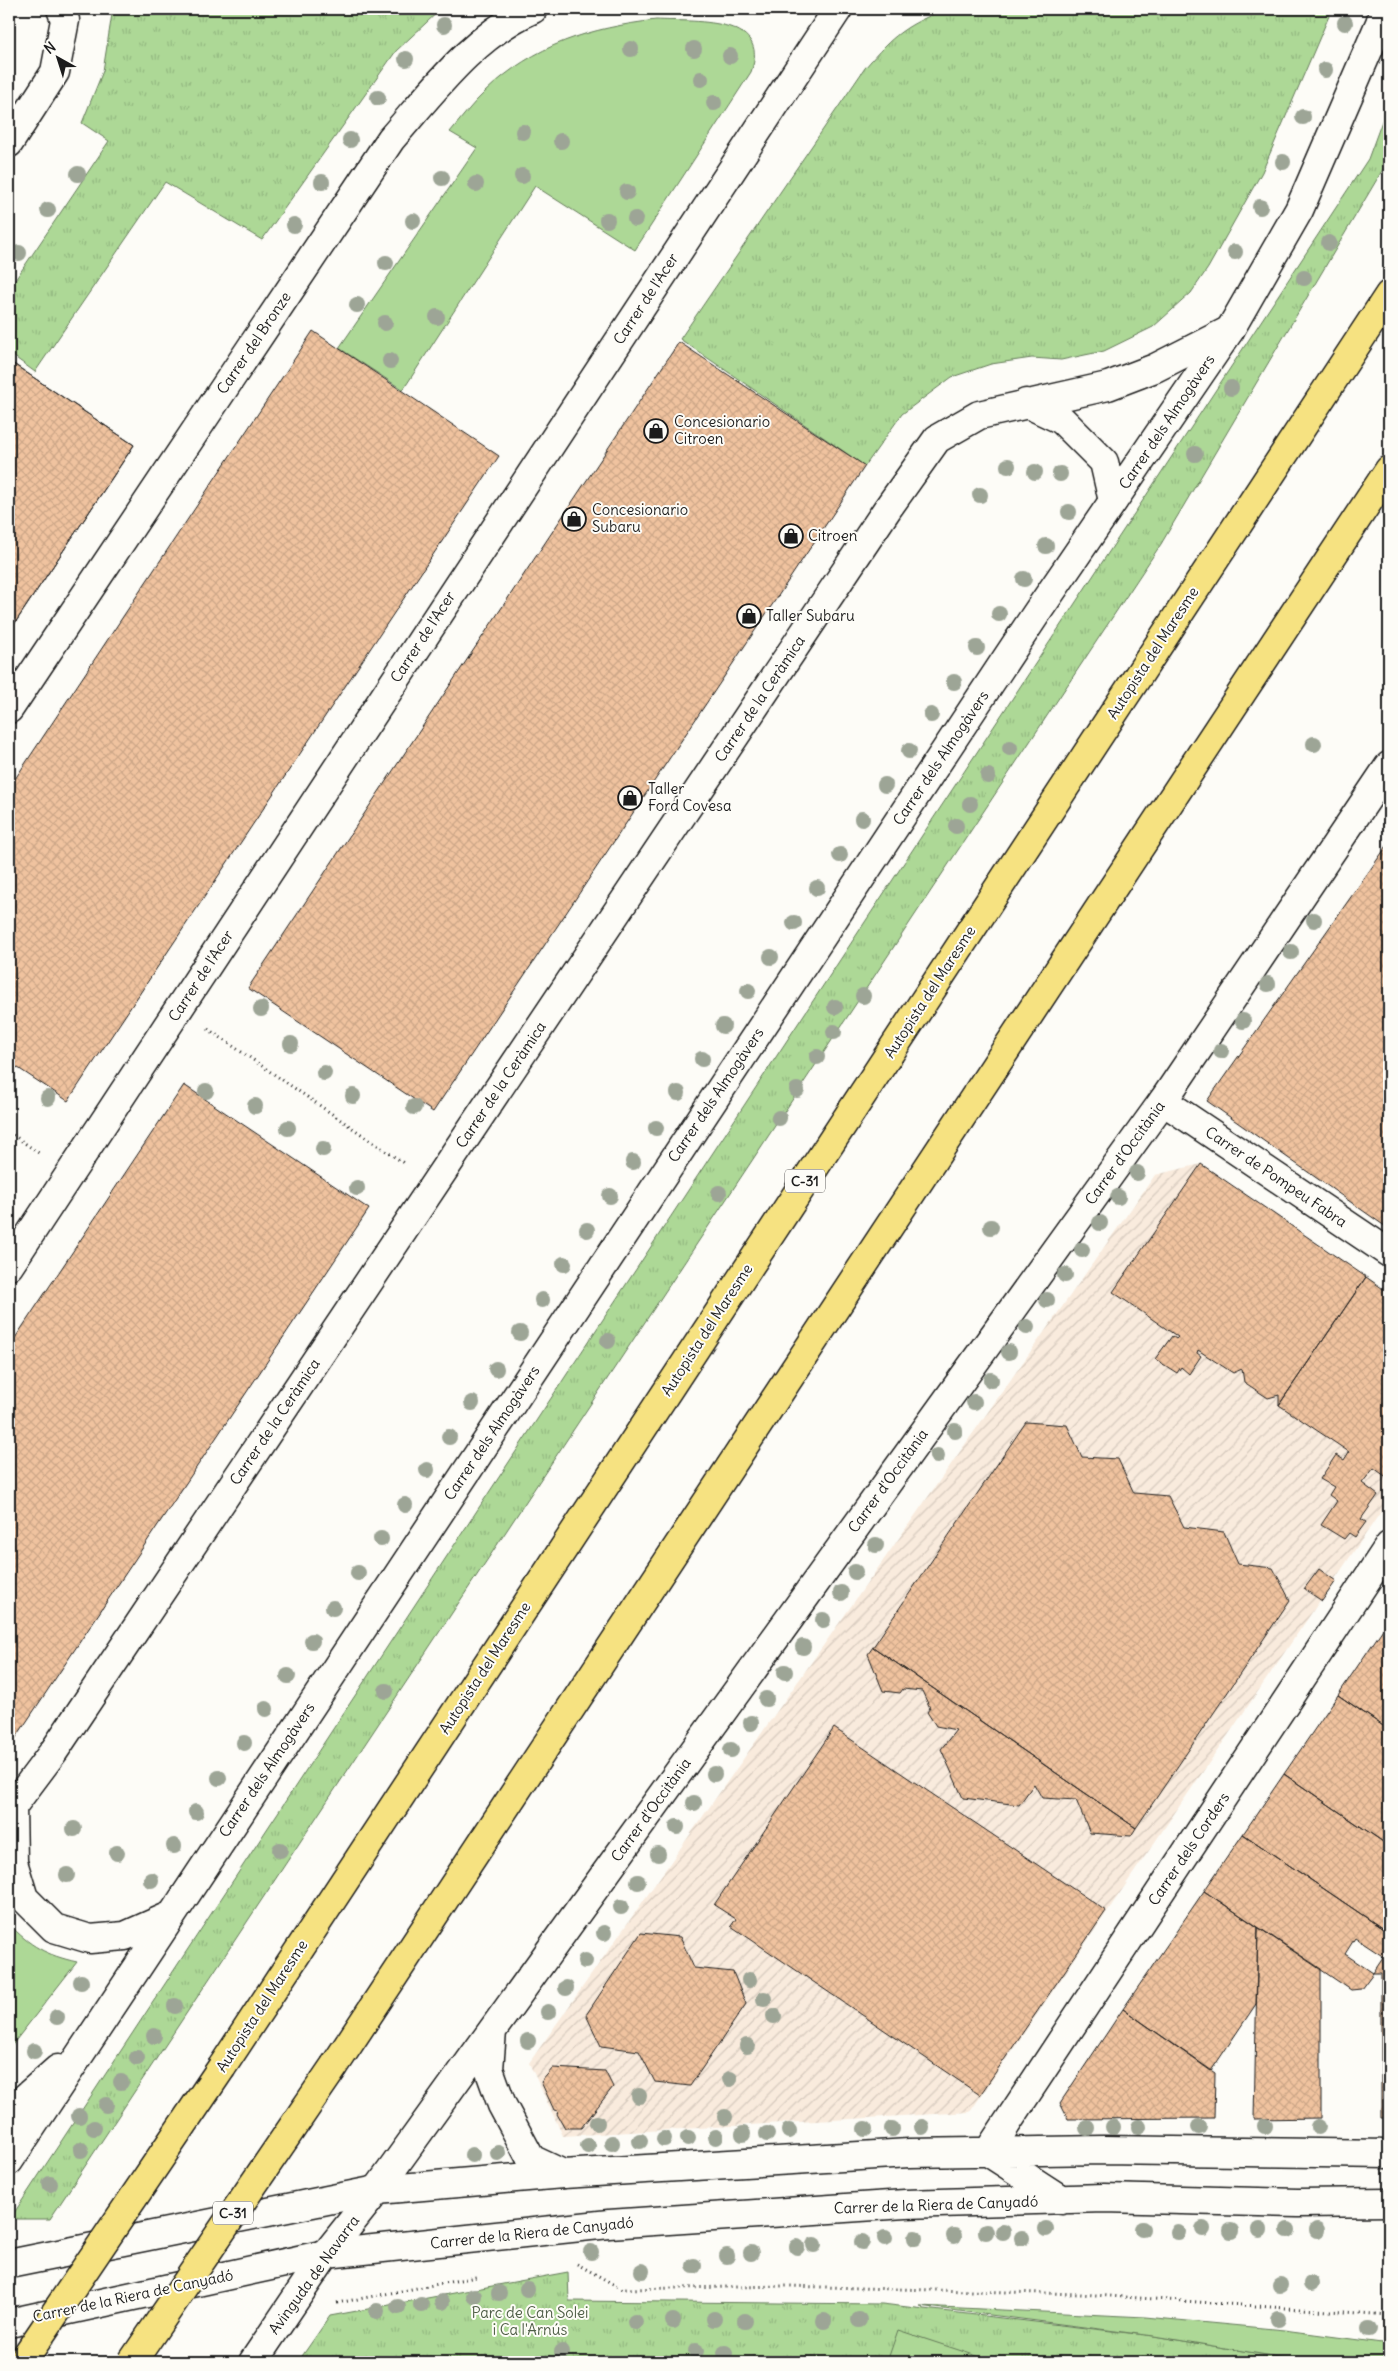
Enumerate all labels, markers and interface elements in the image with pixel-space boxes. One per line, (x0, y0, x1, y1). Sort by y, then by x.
north arrow (32, 32, 82, 82)
text: N (40, 38, 59, 58)
street label: Carrer de l'Acer (609, 249, 682, 348)
street label: Carrer del Bronze (212, 288, 295, 398)
street label: Carrer dels Almogàvers (1114, 351, 1219, 493)
place label: Concesionario Citroen (674, 412, 770, 448)
shop icon: Concesionario Citroen (643, 418, 669, 444)
place label: Concesionario Subaru (592, 500, 688, 536)
shop icon: Concesionario Subaru (561, 506, 587, 532)
shop icon: Citroen (778, 523, 804, 549)
place label: Citroen (808, 526, 858, 545)
street label: Autopista del Maresme (1103, 583, 1202, 722)
street label: Carrer de l'Acer (386, 587, 459, 686)
shop icon: Taller Subaru (736, 603, 762, 629)
place label: Taller Subaru (766, 606, 855, 625)
street label: Carrer de la Ceràmica (710, 632, 809, 766)
street label: Carrer dels Almogàvers (888, 687, 993, 829)
place label: Taller Ford Covesa (648, 779, 732, 815)
shop icon: Taller Ford Covesa (617, 785, 643, 811)
street label: Autopista del Maresme (880, 922, 979, 1061)
street label: Carrer de l'Acer (164, 926, 237, 1025)
street label: Carrer de la Ceràmica (451, 1018, 550, 1152)
street label: Carrer dels Almogàvers (663, 1024, 768, 1166)
street label: Carrer d'Occitània (1080, 1097, 1169, 1208)
street label: Carrer de Pompeu Fabra (1202, 1122, 1351, 1231)
road number: C-31 (785, 1170, 825, 1192)
street label: Autopista del Maresme (657, 1260, 756, 1399)
street label: Carrer de la Ceràmica (225, 1355, 324, 1489)
street label: Carrer dels Almogàvers (439, 1362, 544, 1504)
street label: Carrer d'Occitània (843, 1425, 932, 1536)
street label: Autopista del Maresme (435, 1598, 534, 1737)
street label: Carrer dels Almogàvers (214, 1699, 319, 1841)
street label: Carrer d'Occitània (606, 1754, 695, 1865)
street label: Carrer dels Corders (1144, 1788, 1234, 1909)
street label: Autopista del Maresme (212, 1936, 311, 2075)
street label: Carrer de la Riera de Canyadó (833, 2191, 1038, 2218)
road number: C-31 (213, 2202, 253, 2224)
street label: Avinguda de Navarra (264, 2211, 363, 2338)
street label: Carrer de la Riera de Canyadó (429, 2212, 635, 2253)
street label: Carrer de la Riera de Canyadó (31, 2265, 235, 2326)
park label: Parc de Can Solei i Ca l'Arnús (472, 2303, 588, 2339)

